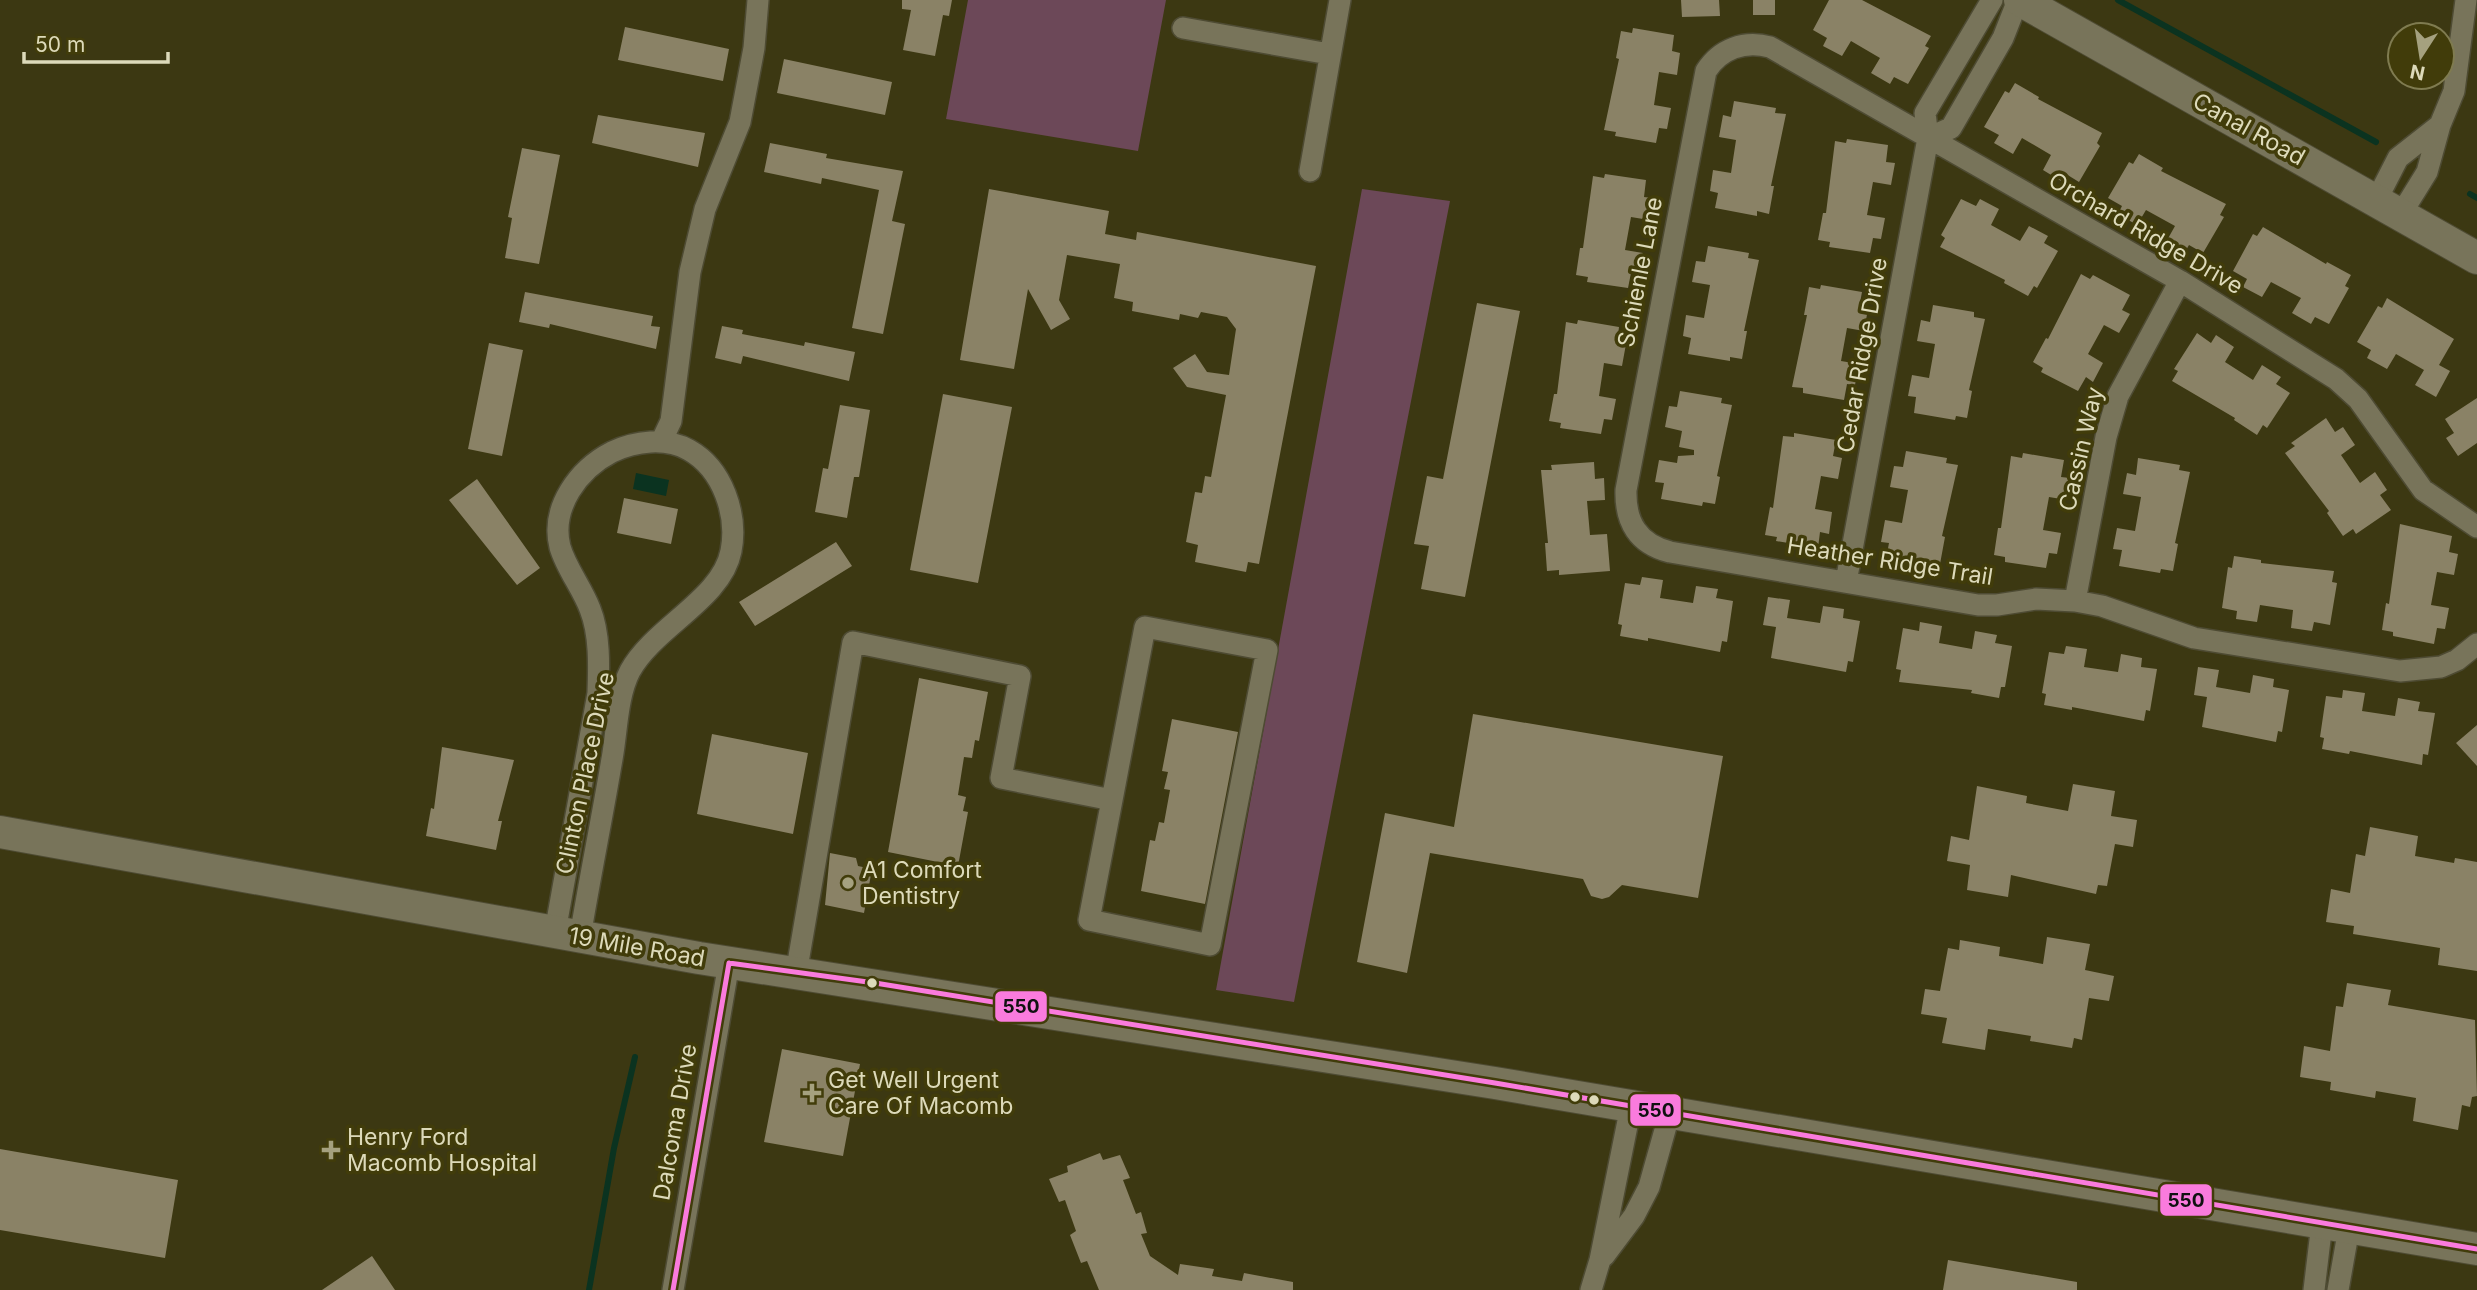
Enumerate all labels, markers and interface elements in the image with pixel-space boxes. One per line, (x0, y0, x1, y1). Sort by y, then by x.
scale bar (24, 21, 168, 65)
north arrow (2386, 21, 2456, 91)
text: 50 m (35, 32, 85, 57)
text: N (2408, 59, 2427, 85)
street label: Canal Road (2188, 87, 2310, 171)
street label: Orchard Ridge Drive (2044, 166, 2248, 300)
street label: Schienle Lane (1612, 195, 1668, 349)
street label: Cedar Ridge Drive (1831, 255, 1893, 455)
street label: Cassin Way (2053, 384, 2109, 514)
street label: Heather Ridge Trail (1785, 531, 1995, 591)
street label: Clinton Place Drive (550, 669, 620, 877)
place label: A1 Comfort Dentistry (862, 856, 982, 910)
marker: A1 Comfort Dentistry (840, 875, 856, 891)
street label: 19 Mile Road (567, 921, 707, 973)
unlabelled marker (865, 976, 879, 990)
line badge: 550 (994, 990, 1048, 1023)
text: 550 (1002, 995, 1040, 1018)
street label: Dalcoma Drive (647, 1041, 703, 1203)
place label: Get Well Urgent Care Of Macomb (828, 1066, 1013, 1120)
marker: Get Well Urgent Care Of Macomb (802, 1083, 822, 1103)
unlabelled marker (1568, 1090, 1582, 1104)
unlabelled marker (1587, 1093, 1601, 1107)
line badge: 550 (1629, 1093, 1682, 1127)
text: 550 (1637, 1099, 1675, 1122)
place label: Henry Ford Macomb Hospital (347, 1123, 537, 1177)
marker: Henry Ford Macomb Hospital (321, 1140, 341, 1160)
line badge: 550 (2159, 1183, 2213, 1217)
text: 550 (2167, 1189, 2205, 1212)

